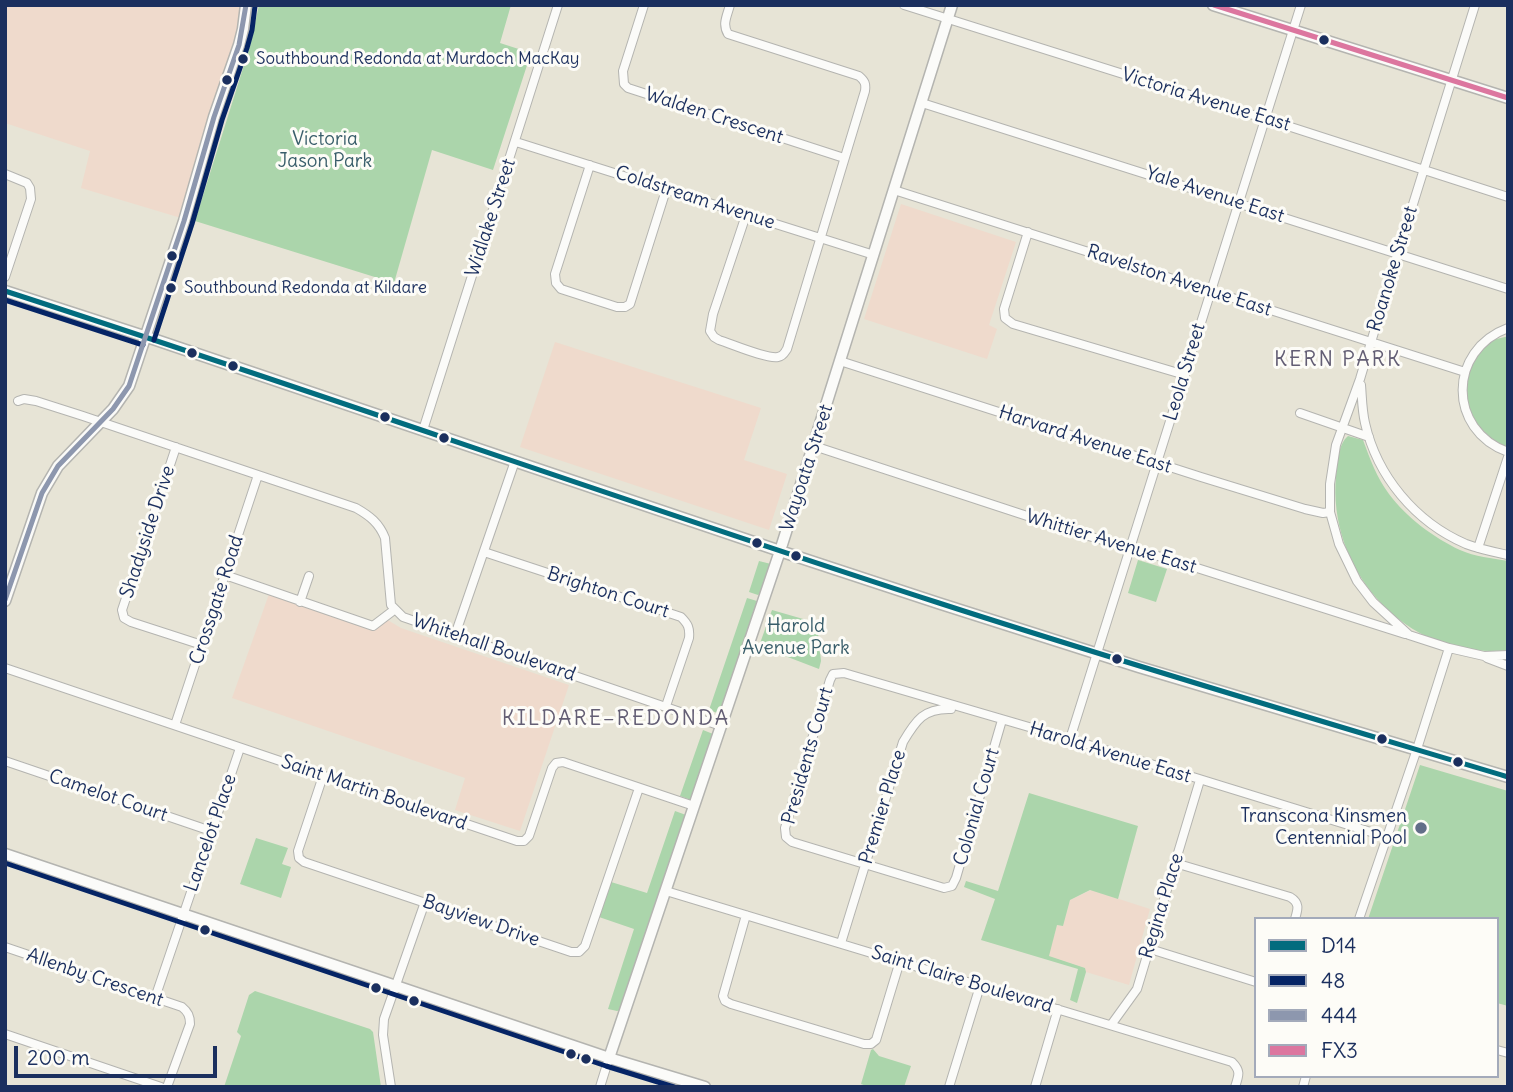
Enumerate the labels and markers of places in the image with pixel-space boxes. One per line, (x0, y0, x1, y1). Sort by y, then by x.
unlabelled marker (1317, 33, 1331, 47)
place label: Southbound Redonda at Murdoch MacKay (256, 49, 579, 69)
marker: Southbound Redonda at Murdoch MacKay (236, 52, 250, 66)
unlabelled marker (220, 73, 234, 87)
unlabelled marker (165, 249, 179, 263)
place label: Southbound Redonda at Kildare (184, 278, 427, 298)
marker: Southbound Redonda at Kildare (164, 281, 178, 295)
unlabelled marker (185, 346, 199, 360)
unlabelled marker (226, 359, 240, 373)
unlabelled marker (378, 410, 392, 424)
unlabelled marker (437, 431, 451, 445)
unlabelled marker (750, 536, 764, 550)
unlabelled marker (789, 549, 803, 563)
unlabelled marker (1110, 652, 1124, 666)
unlabelled marker (1375, 732, 1389, 746)
unlabelled marker (1451, 755, 1465, 769)
place label: Transcona Kinsmen Centennial Pool (1240, 806, 1407, 850)
marker: Transcona Kinsmen Centennial Pool (1413, 820, 1429, 836)
unlabelled marker (198, 923, 212, 937)
unlabelled marker (369, 981, 383, 995)
unlabelled marker (407, 994, 421, 1008)
unlabelled marker (564, 1047, 578, 1061)
unlabelled marker (579, 1052, 593, 1066)

